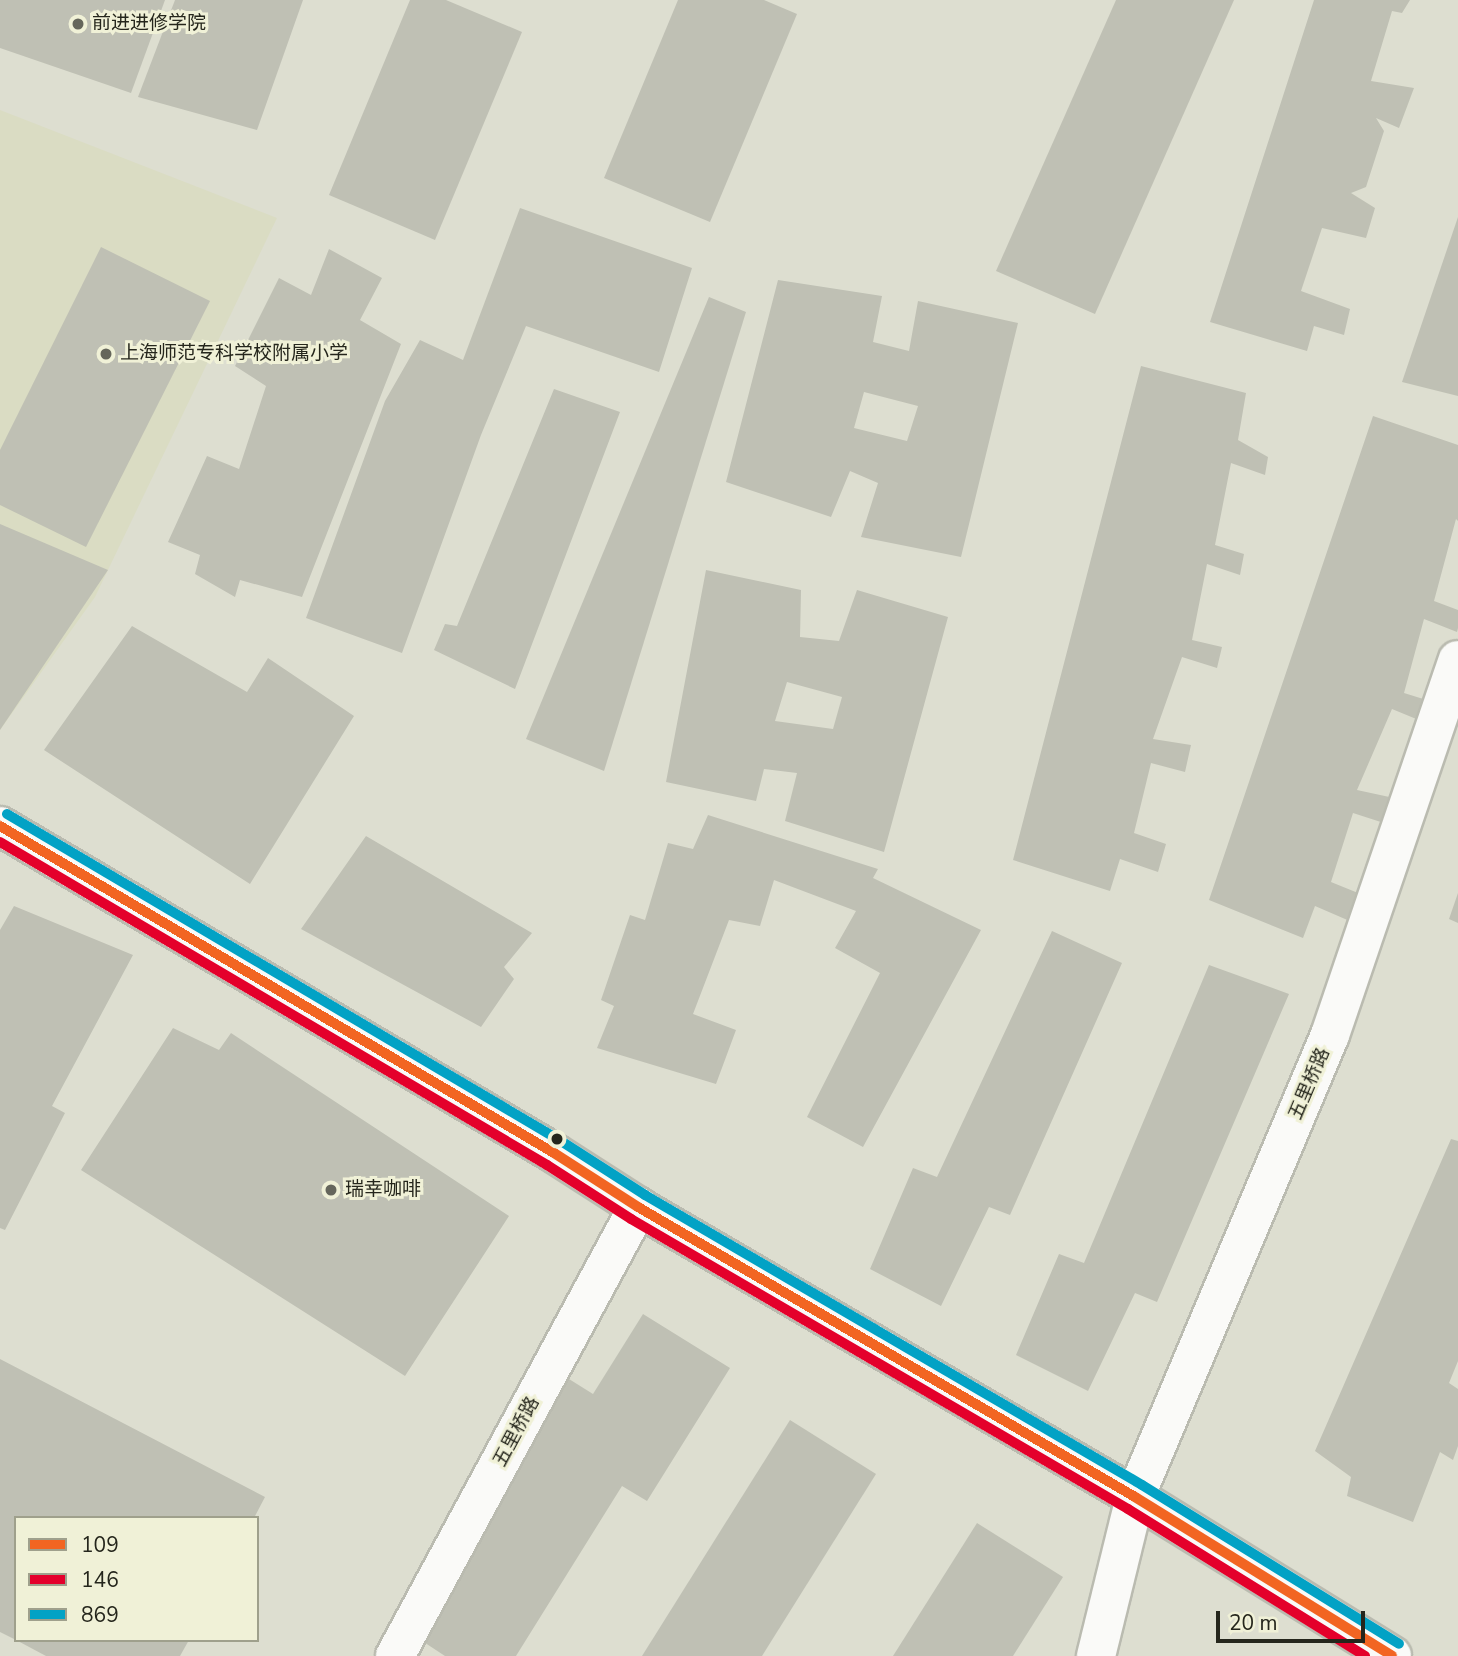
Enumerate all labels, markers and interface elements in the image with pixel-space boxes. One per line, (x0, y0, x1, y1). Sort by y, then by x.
place label: 前进进修学院 (92, 13, 206, 35)
marker: 前进进修学院 (70, 16, 86, 32)
place label: 上海师范专科学校附属小学 (120, 343, 348, 365)
marker: 上海师范专科学校附属小学 (98, 346, 114, 362)
street label: 五里桥路 (1285, 1045, 1335, 1123)
unlabelled marker (550, 1132, 564, 1146)
place label: 瑞幸咖啡 (345, 1179, 421, 1201)
marker: 瑞幸咖啡 (323, 1182, 339, 1198)
street label: 五里桥路 (489, 1393, 545, 1471)
legend (14, 1516, 259, 1642)
text: 109 (81, 1531, 119, 1559)
text: 146 (81, 1566, 119, 1594)
scale bar (1220, 1596, 1369, 1640)
text: 869 (81, 1601, 119, 1629)
text: 20 m (1229, 1609, 1278, 1637)

